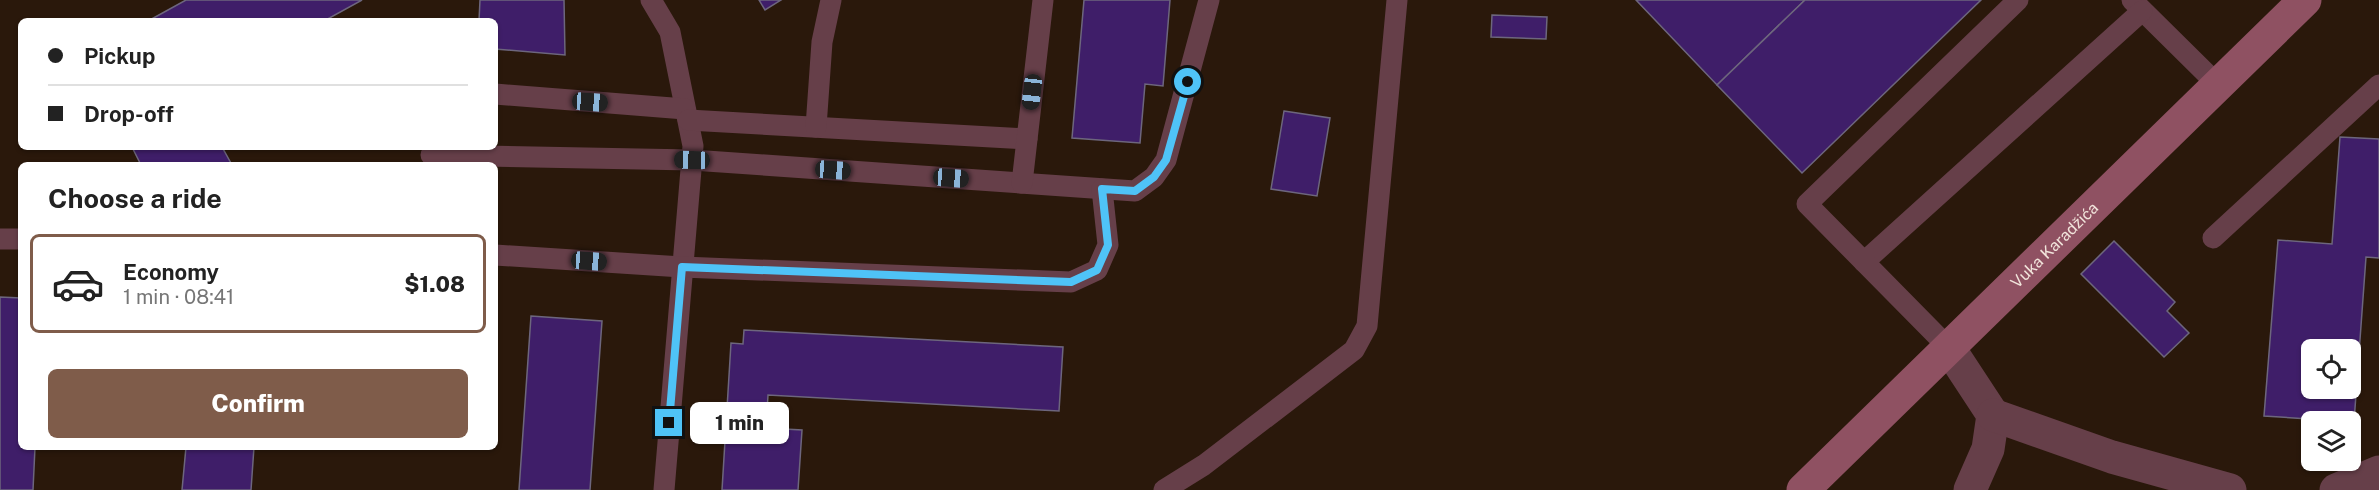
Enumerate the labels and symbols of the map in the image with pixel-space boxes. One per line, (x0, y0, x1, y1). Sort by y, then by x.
route start (1174, 68, 1201, 95)
car (1021, 73, 1043, 111)
car (571, 92, 609, 112)
car (674, 151, 710, 169)
car (814, 160, 852, 180)
car (932, 168, 970, 188)
street label: Vuka Karadžića (2007, 198, 2102, 292)
car (570, 251, 608, 271)
callout: 1 min (690, 402, 789, 444)
route end (655, 409, 682, 436)

